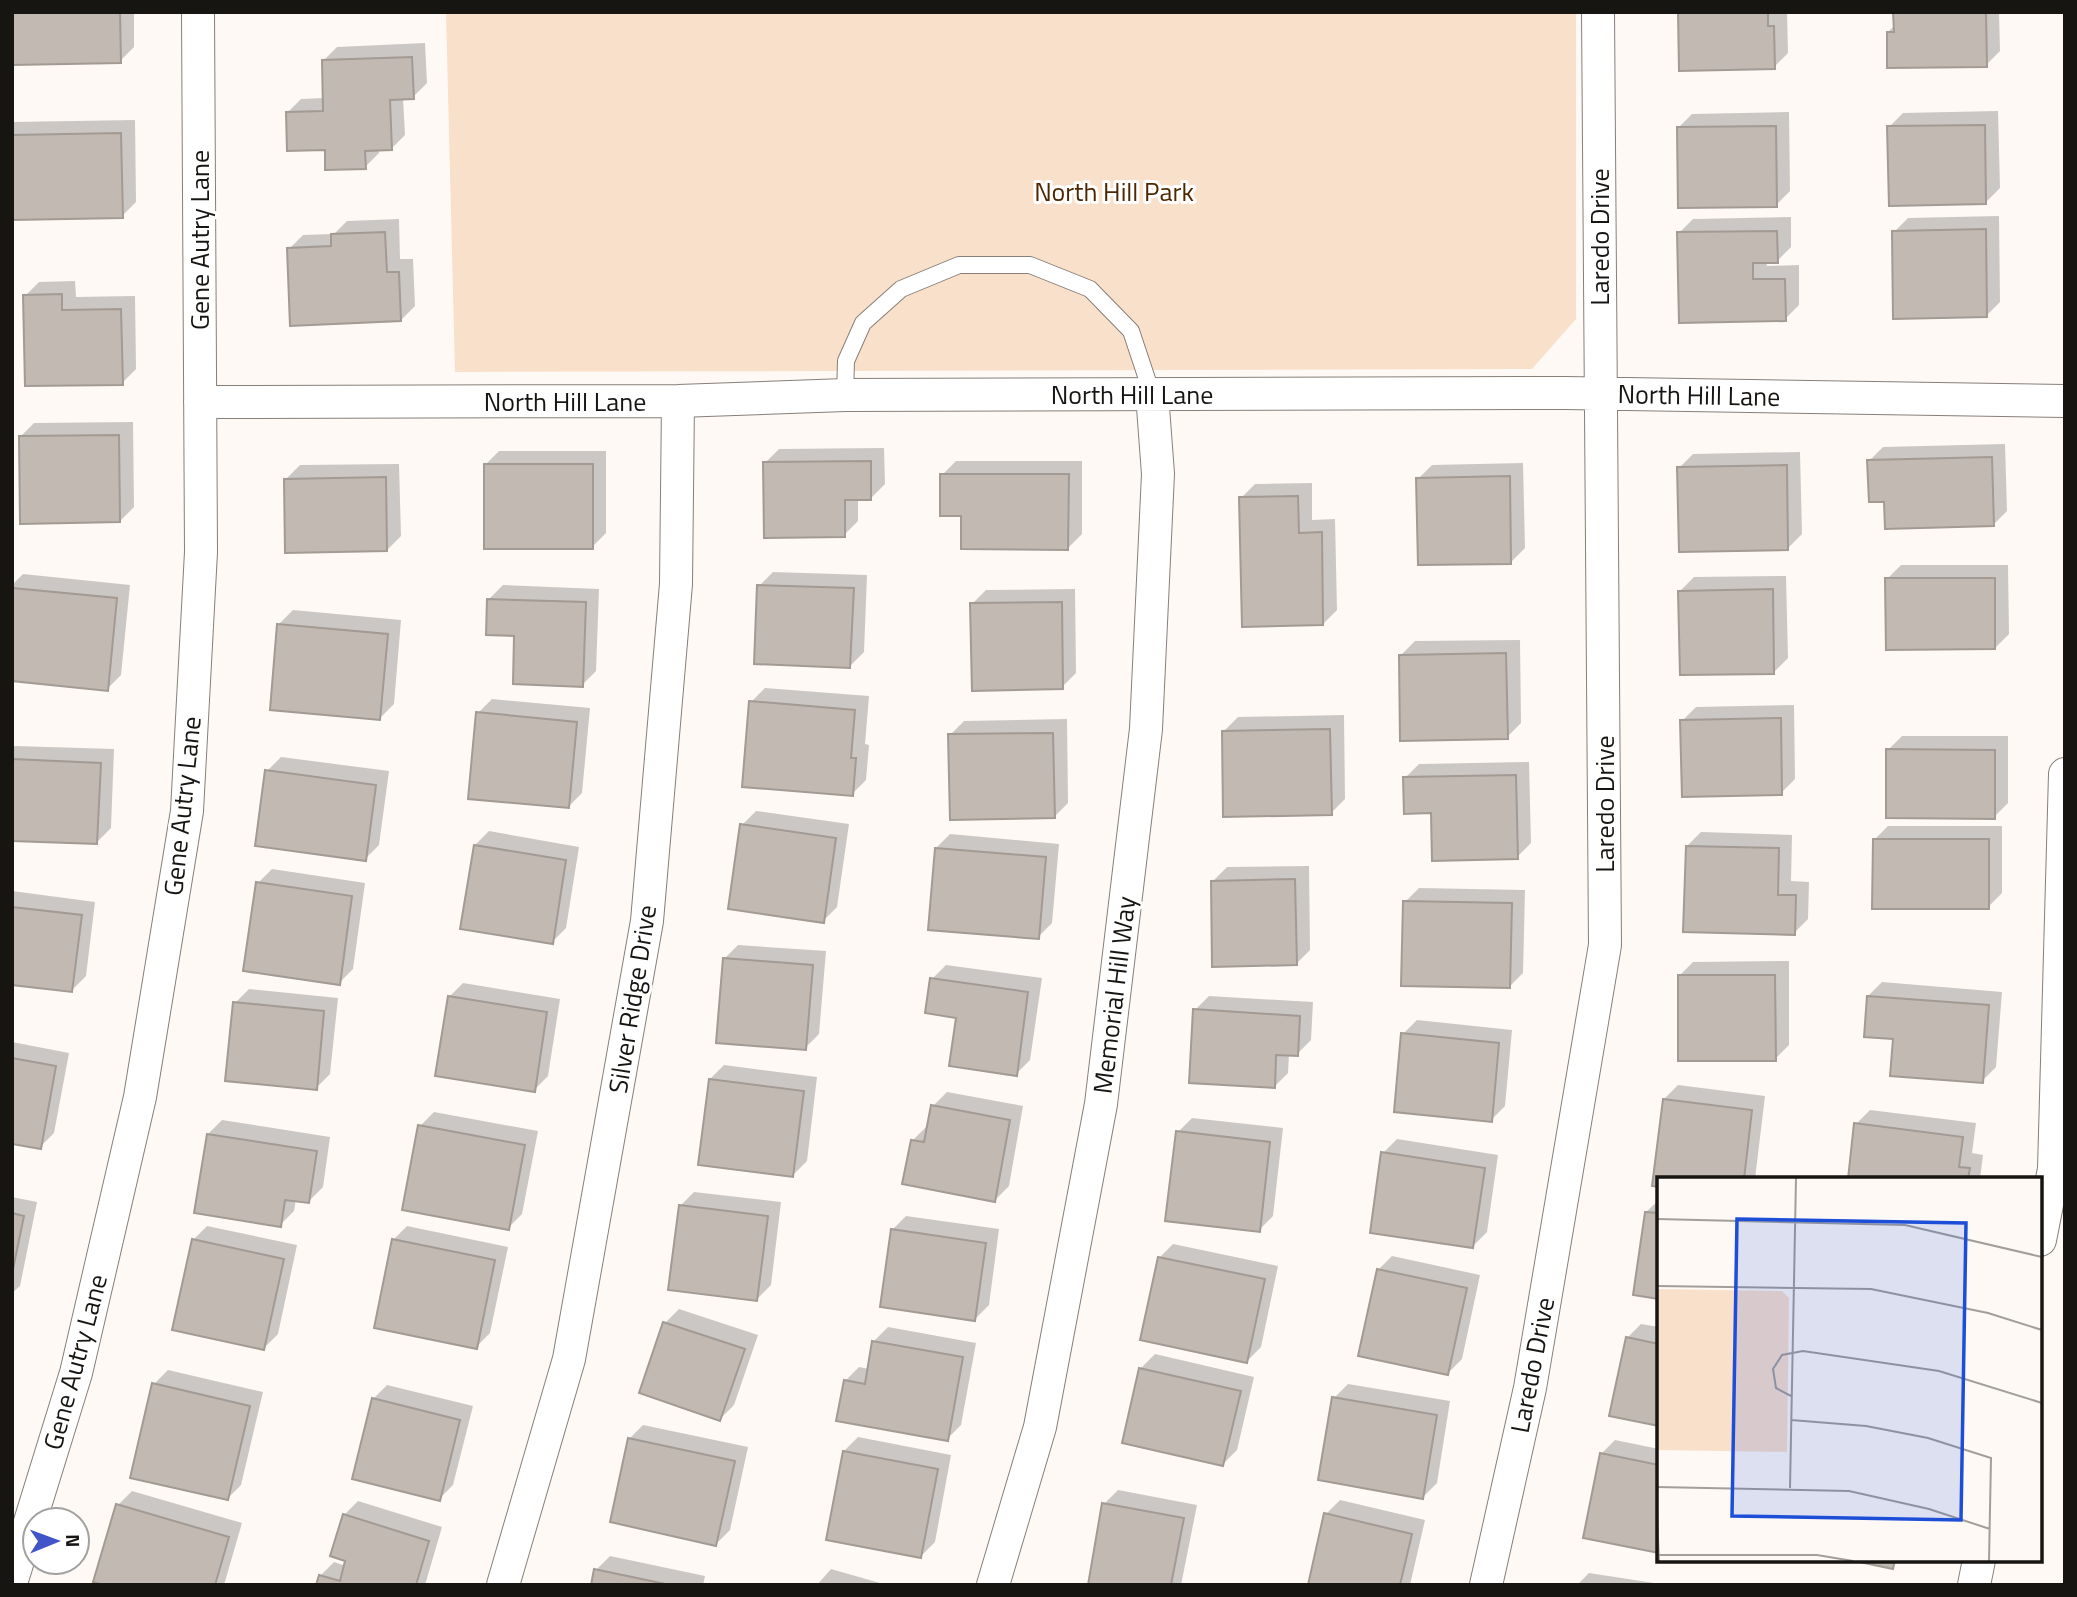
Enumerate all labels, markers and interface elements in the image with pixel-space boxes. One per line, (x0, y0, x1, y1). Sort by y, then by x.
street label: Gene Autry Lane (180, 150, 219, 330)
street label: Laredo Drive (1580, 168, 1619, 306)
park label: North Hill Park (1034, 172, 1194, 211)
street label: North Hill Lane (1617, 374, 1781, 416)
street label: North Hill Lane (1051, 375, 1213, 414)
street label: North Hill Lane (484, 382, 646, 421)
street label: Gene Autry Lane (153, 714, 211, 898)
street label: Laredo Drive (1585, 735, 1624, 873)
street label: Memorial Hill Way (1083, 894, 1145, 1096)
street label: Silver Ridge Drive (598, 902, 666, 1096)
inset map (1657, 1177, 2042, 1562)
street label: Gene Autry Lane (33, 1270, 117, 1454)
street label: Laredo Drive (1500, 1294, 1564, 1436)
north arrow (21, 1506, 91, 1576)
text: N (59, 1534, 88, 1548)

